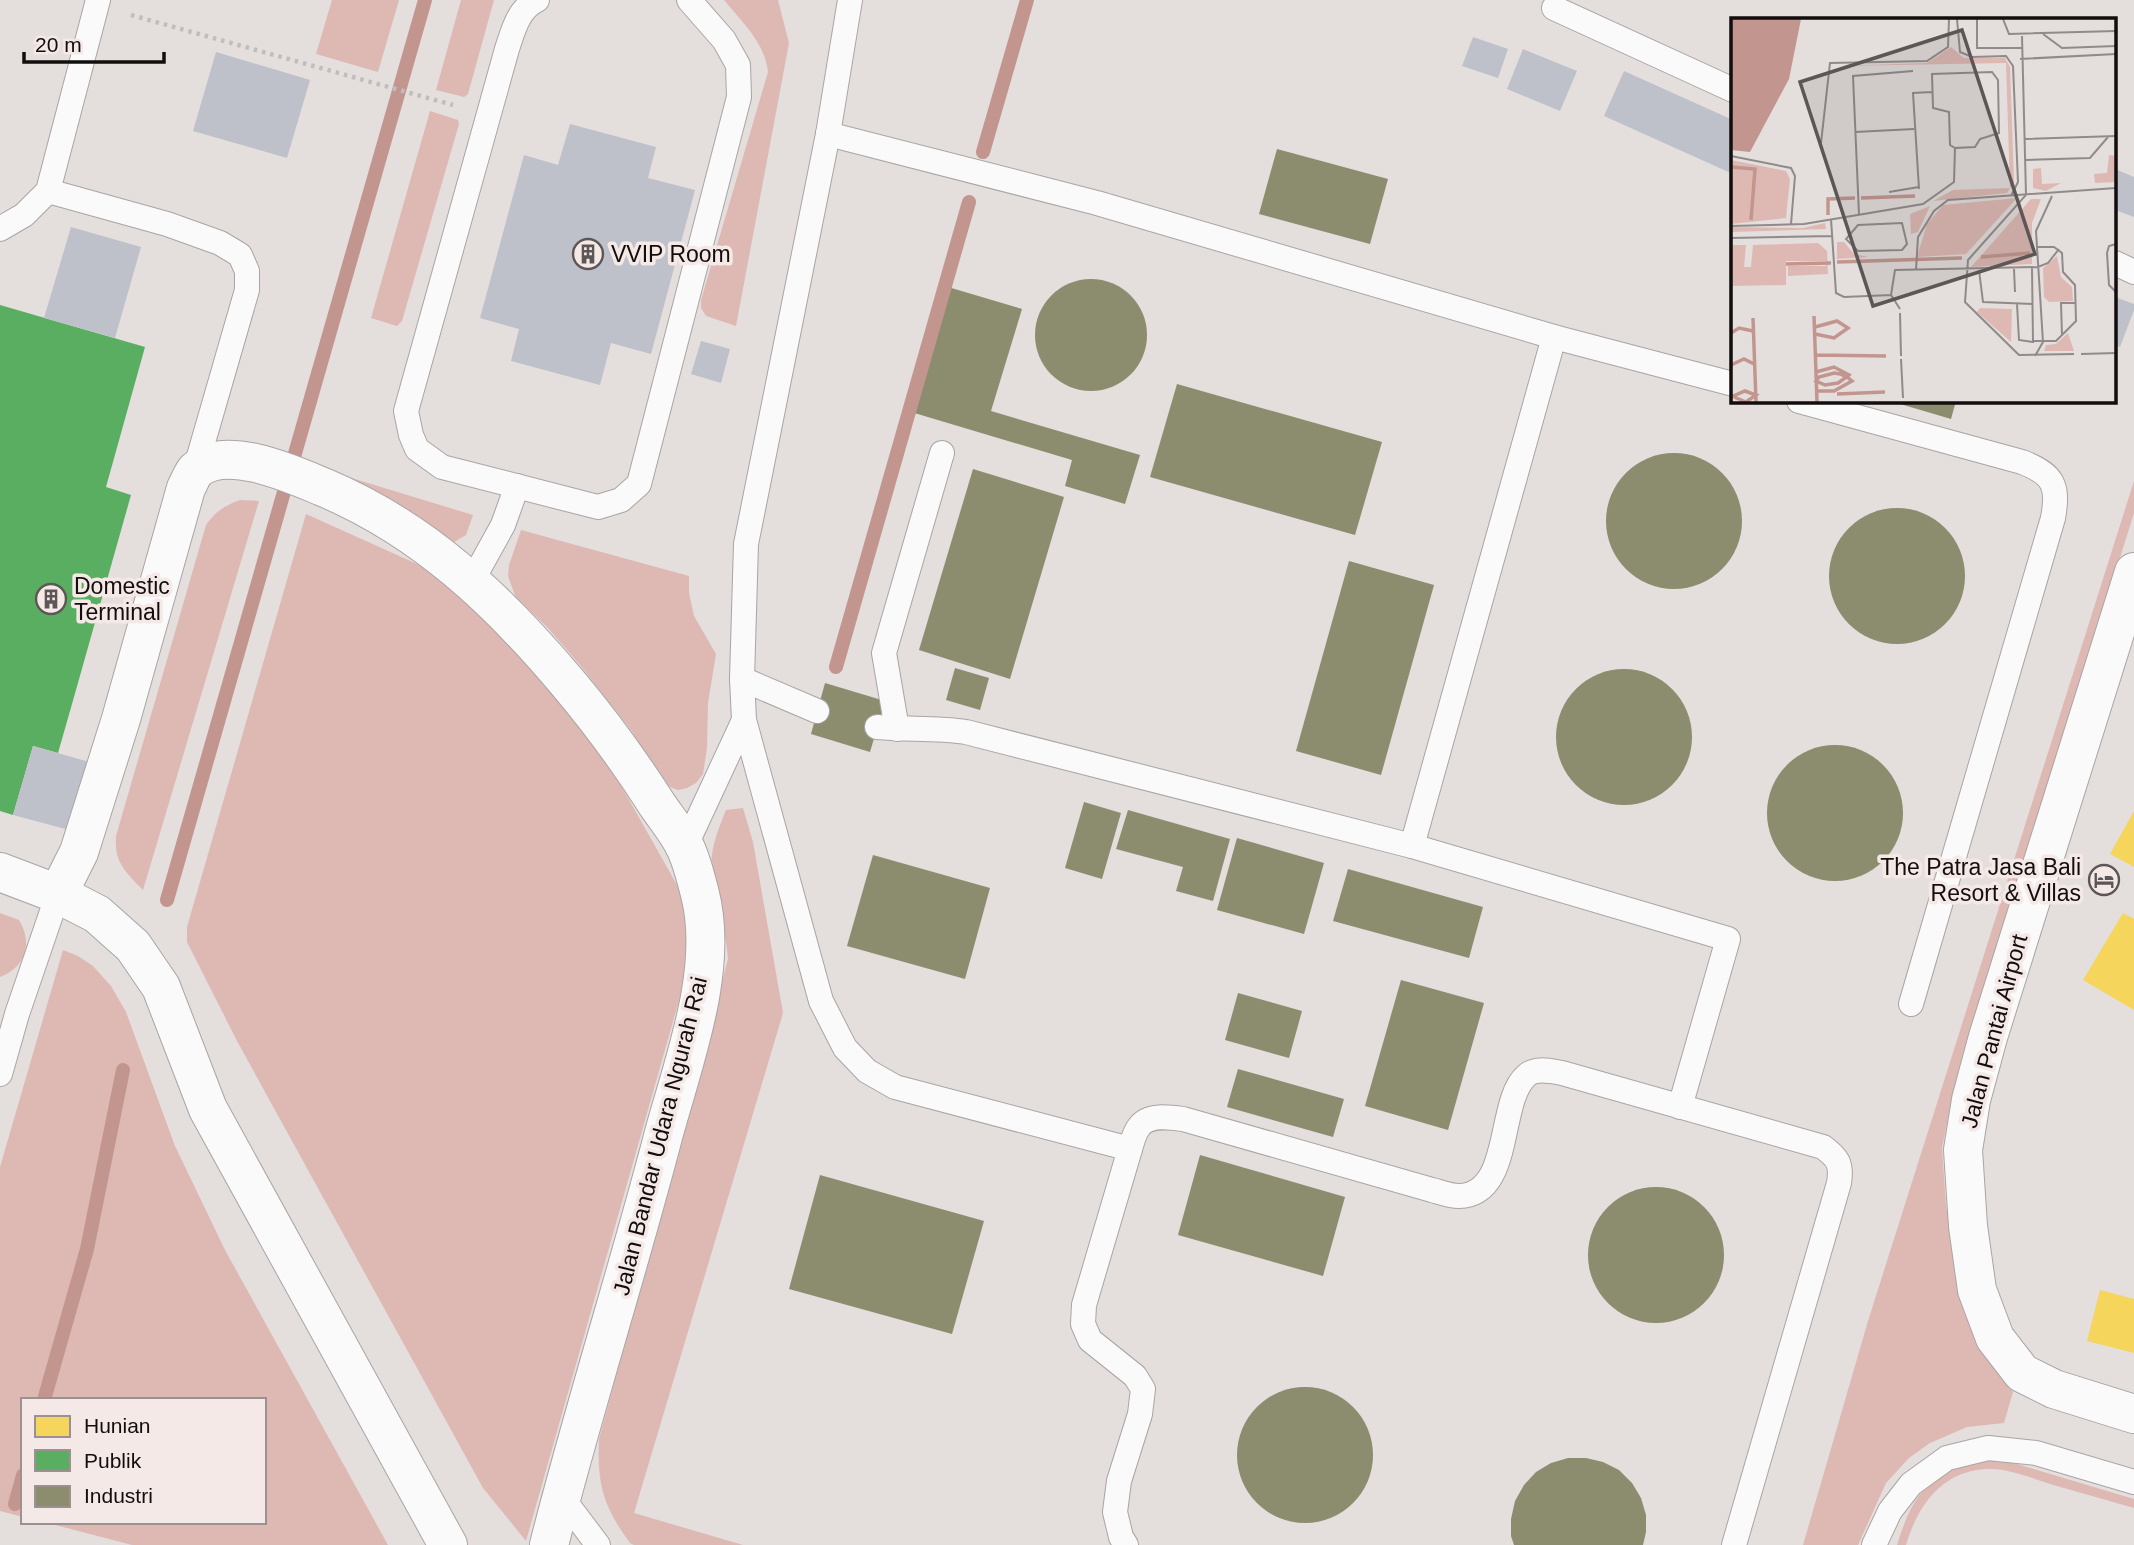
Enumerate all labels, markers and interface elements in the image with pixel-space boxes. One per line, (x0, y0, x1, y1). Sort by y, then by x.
inset map (1731, 18, 2116, 402)
scale bar (24, 21, 164, 65)
text: 20 m (35, 33, 82, 56)
building icon: VVIP Room (571, 237, 605, 271)
place label: VVIP Room (611, 241, 731, 267)
place label: Domestic Terminal (74, 573, 170, 625)
building icon: Domestic Terminal (34, 582, 68, 616)
place label: The Patra Jasa Bali Resort & Villas (1880, 854, 2081, 906)
hotel icon: The Patra Jasa Bali Resort & Villas (2087, 863, 2121, 897)
street label: Jalan Pantai Airport (1956, 931, 2033, 1131)
street label: Jalan Bandar Udara Ngurah Rai (608, 974, 712, 1298)
legend (21, 1398, 266, 1524)
text: Hunian (84, 1414, 151, 1437)
text: Publik (84, 1449, 142, 1472)
text: Industri (84, 1484, 153, 1507)

